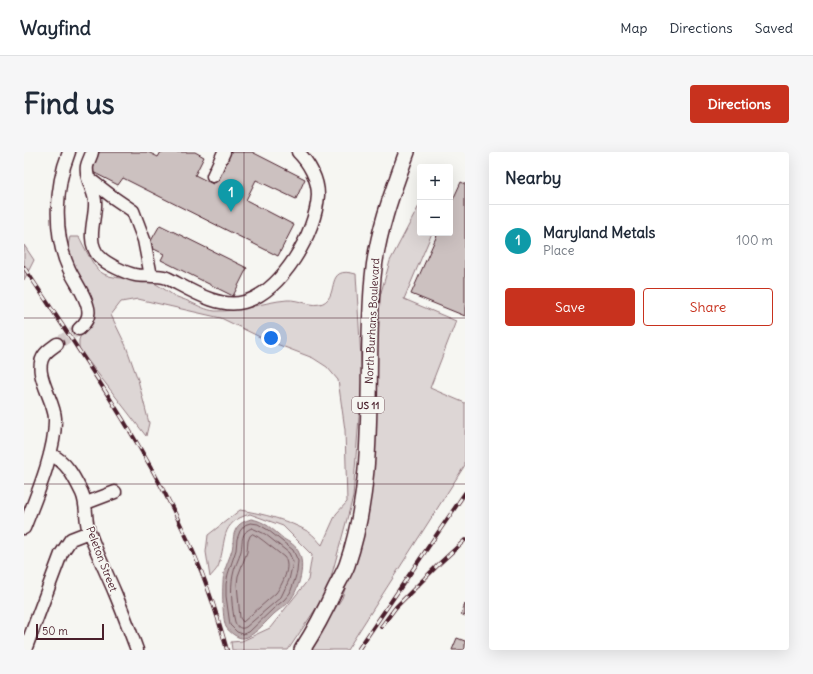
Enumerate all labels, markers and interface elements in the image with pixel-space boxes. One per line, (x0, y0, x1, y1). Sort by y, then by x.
text: Wayfind (20, 16, 91, 40)
text: Map (620, 19, 647, 37)
text: Directions (669, 19, 733, 37)
text: Saved (755, 19, 793, 37)
button: Directions (690, 85, 789, 123)
text: Find us (24, 86, 115, 122)
map controls (417, 164, 453, 236)
button: + (417, 164, 453, 200)
text: Nearby (505, 167, 561, 189)
pin: 1 (218, 179, 244, 212)
button: − (417, 200, 453, 236)
text: Maryland Metals (543, 223, 655, 242)
text: 1 (515, 232, 521, 249)
text: 100 m (736, 232, 773, 249)
text: Place (543, 242, 574, 259)
street label: North Burhans Boulevard (362, 257, 382, 384)
button: Save (505, 288, 635, 326)
button: Share (643, 288, 773, 326)
your location (261, 328, 281, 348)
road number: US 11 (352, 397, 384, 413)
street label: Peleton Street (83, 524, 121, 594)
scale bar (36, 622, 104, 641)
text: 50 m (42, 624, 68, 638)

